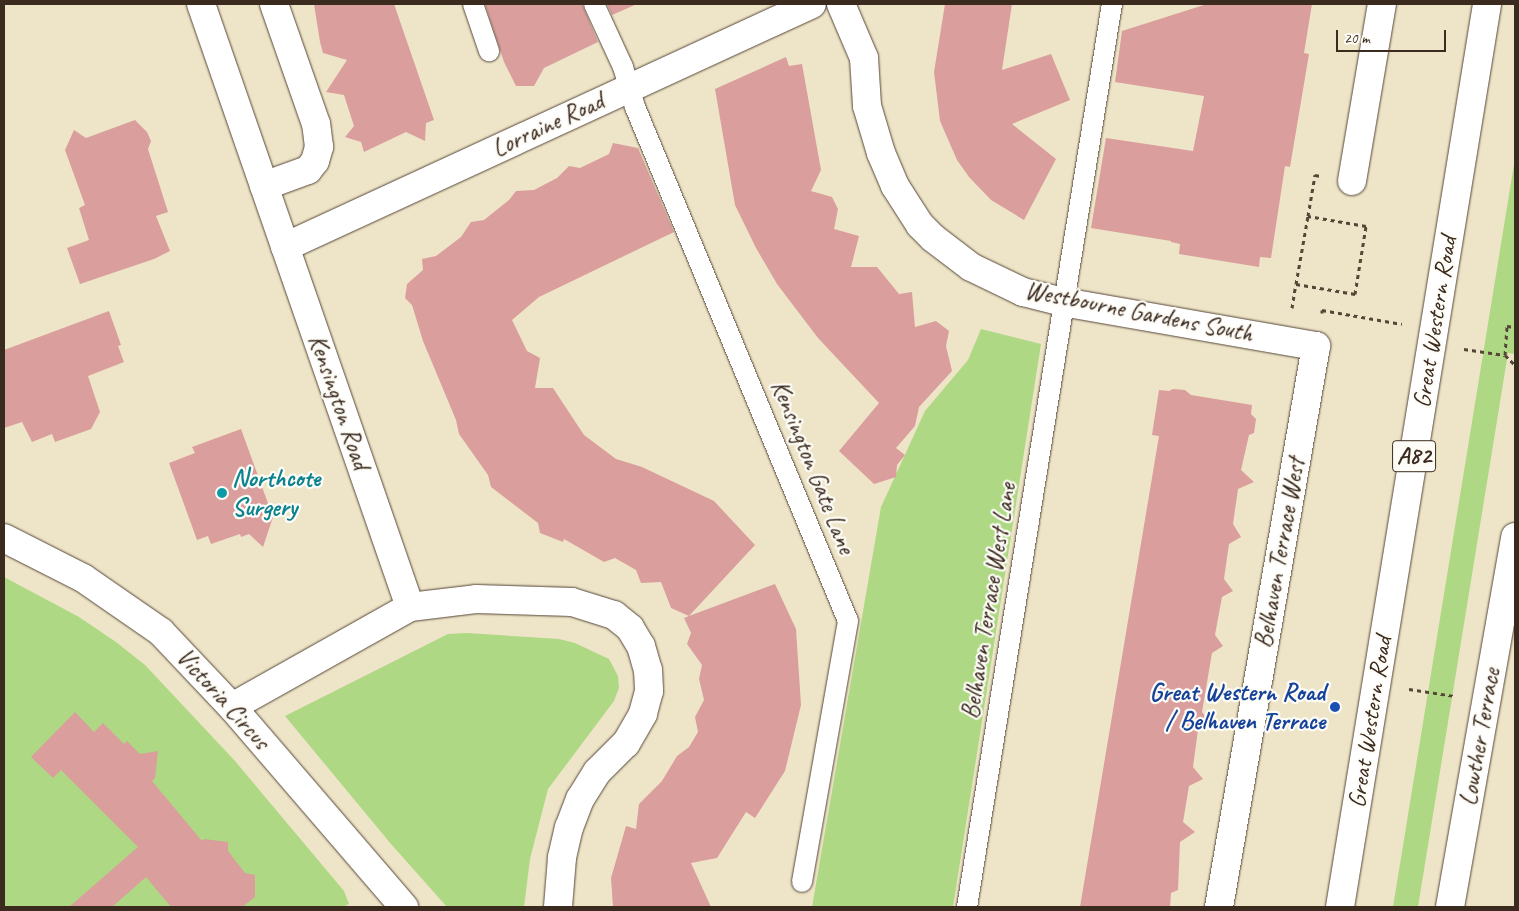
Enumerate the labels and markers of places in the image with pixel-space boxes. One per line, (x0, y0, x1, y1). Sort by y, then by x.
place label: Northcote Surgery (232, 464, 320, 523)
marker: Northcote Surgery (216, 487, 228, 499)
place label: Great Western Road / Belhaven Terrace (1150, 678, 1325, 737)
marker: Great Western Road / Belhaven Terrace (1329, 701, 1341, 713)

